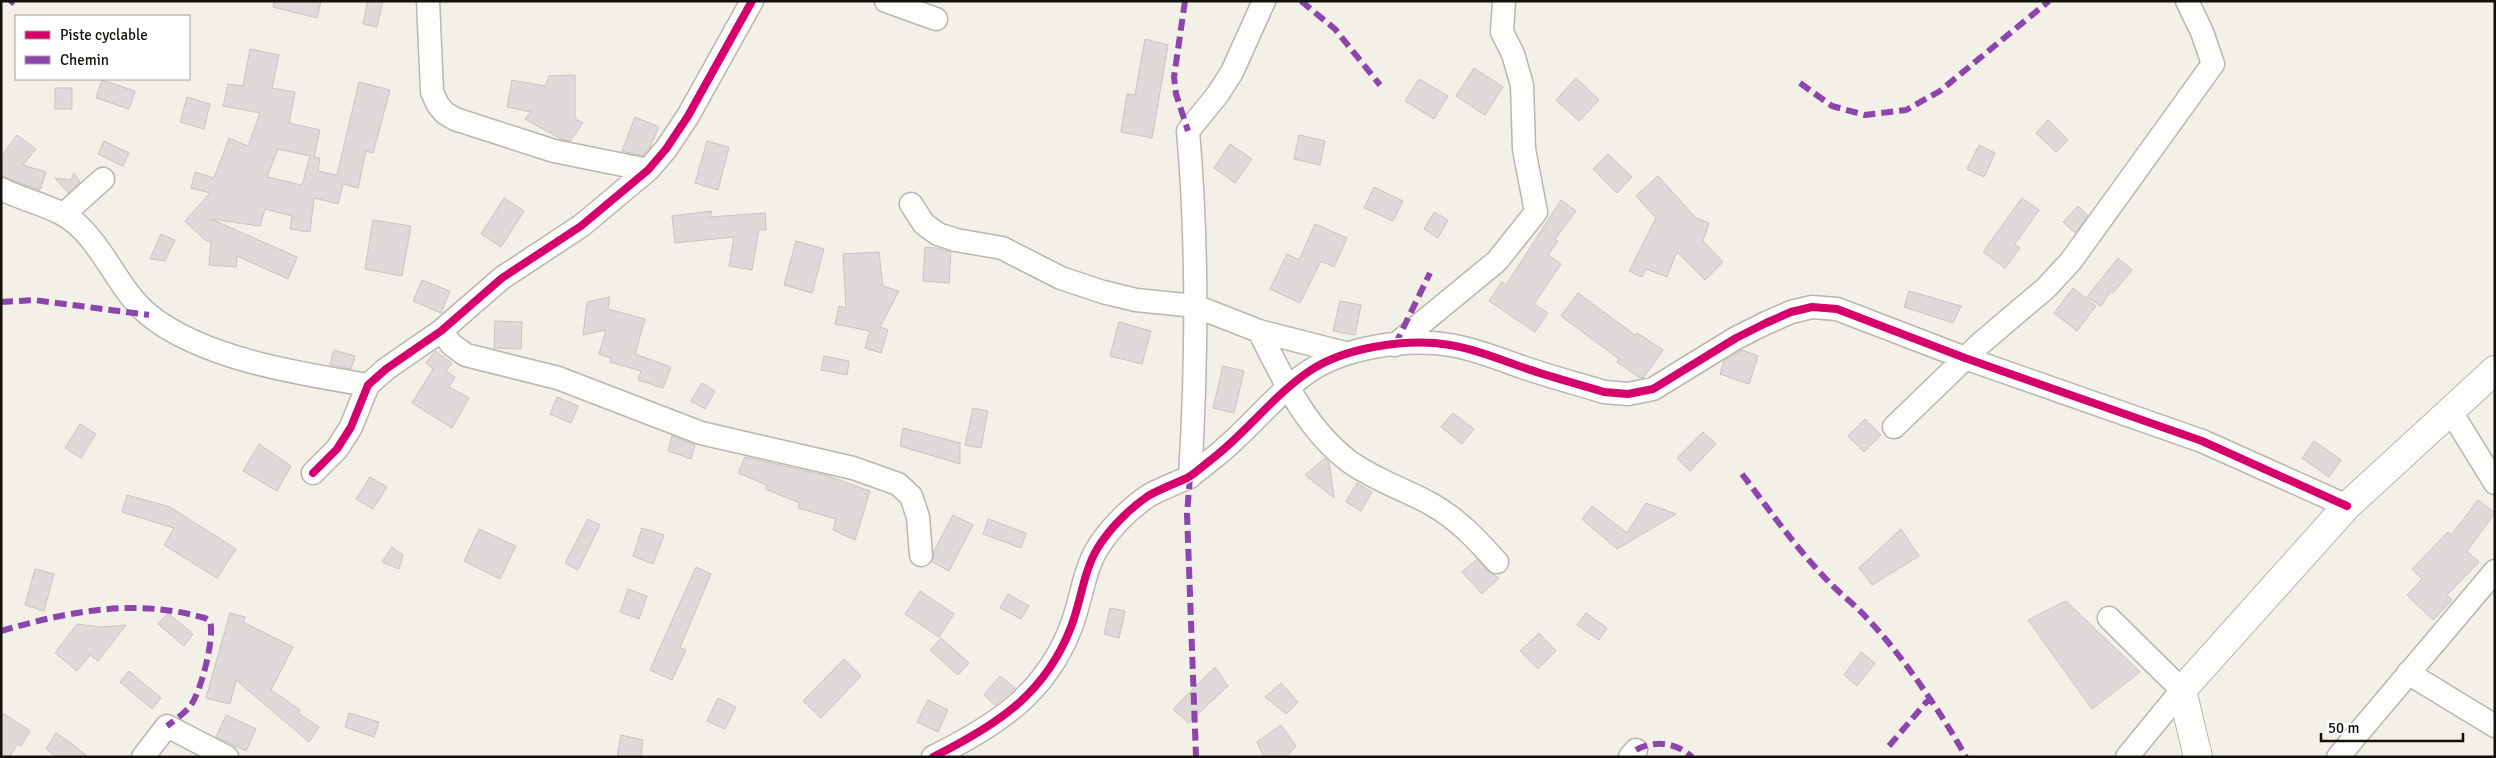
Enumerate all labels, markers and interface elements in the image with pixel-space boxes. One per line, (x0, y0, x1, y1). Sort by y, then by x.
legend (15, 15, 190, 80)
text: Piste cyclable (60, 26, 148, 44)
text: Chemin (60, 51, 109, 69)
scale bar (2321, 710, 2464, 742)
text: 50 m (2328, 719, 2359, 737)

